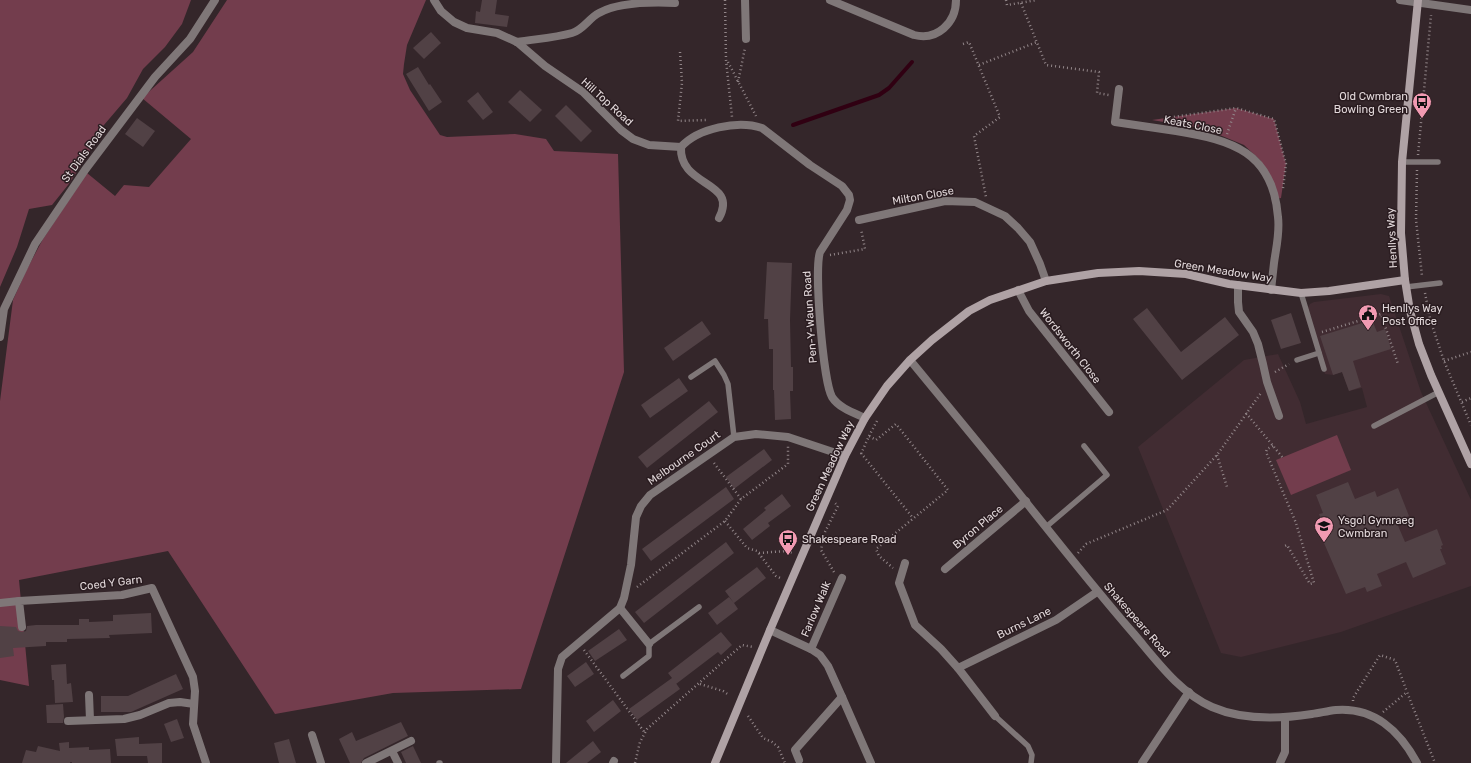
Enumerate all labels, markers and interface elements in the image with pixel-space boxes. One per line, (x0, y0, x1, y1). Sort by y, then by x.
street label: Hill Top Road (578, 75, 636, 129)
place label: Old Cwmbran Bowling Green (1334, 90, 1408, 116)
bus stop icon: Old Cwmbran Bowling Green (1411, 91, 1433, 119)
street label: Keats Close (1163, 113, 1223, 137)
street label: St Dials Road (59, 123, 109, 185)
street label: Milton Close (891, 184, 955, 208)
street label: Henllys Way (1384, 207, 1400, 269)
street label: Green Meadow Way (1173, 257, 1273, 285)
street label: Pen-Y-Waun Road (800, 270, 820, 364)
place label: Henllys Way Post Office (1382, 302, 1443, 328)
public building icon: Henllys Way Post Office (1357, 303, 1379, 331)
street label: Wordsworth Close (1037, 306, 1103, 386)
street label: Green Meadow Way (803, 419, 857, 513)
street label: Melbourne Court (645, 428, 723, 488)
street label: Byron Place (950, 502, 1006, 552)
place label: Ysgol Gymraeg Cwmbran (1338, 514, 1414, 540)
school or university icon: Ysgol Gymraeg Cwmbran (1313, 515, 1335, 543)
bus stop icon: Shakespeare Road (777, 528, 799, 556)
place label: Shakespeare Road (802, 533, 897, 546)
street label: Coed Y Garn (79, 573, 143, 593)
street label: Farlow Walk (798, 579, 834, 639)
street label: Shakespeare Road (1101, 580, 1173, 660)
street label: Burns Lane (995, 604, 1053, 642)

